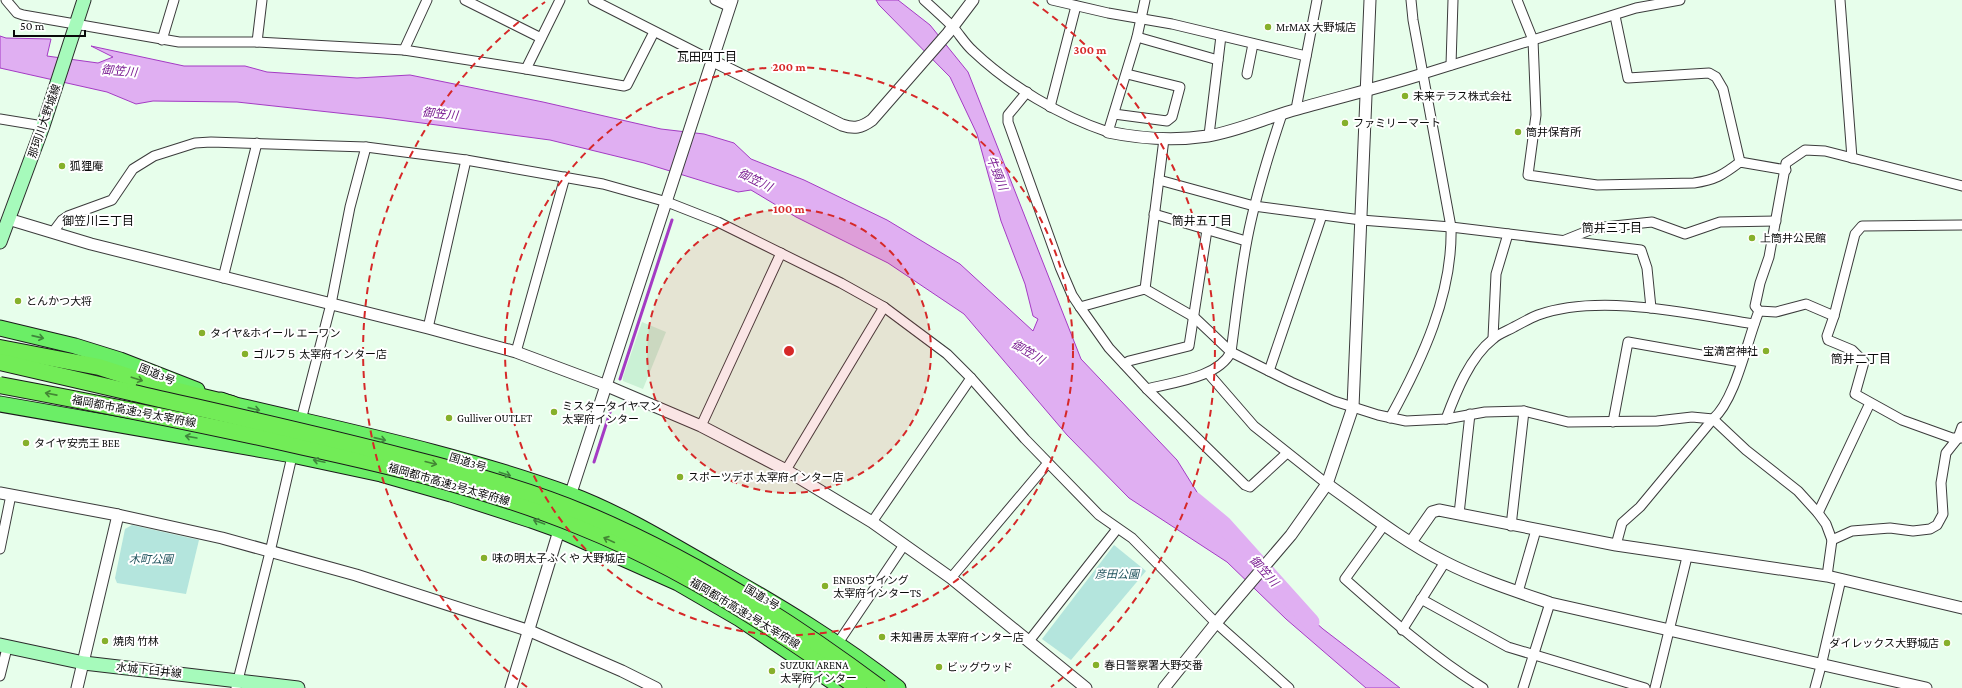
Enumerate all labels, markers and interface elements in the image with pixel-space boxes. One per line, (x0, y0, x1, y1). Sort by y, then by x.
scale bar (14, 12, 85, 38)
text: 50 m (20, 19, 45, 33)
place label: MrMAX 大野城店 (1276, 21, 1356, 33)
marker: MrMAX 大野城店 (1263, 22, 1273, 32)
text: 300 m (1074, 43, 1107, 57)
district label: 瓦田四丁目 (677, 50, 737, 64)
text: 200 m (772, 60, 806, 74)
water label: 御笠川 (100, 62, 140, 80)
street label: 那珂川大野城線 (26, 83, 62, 159)
place label: 未来テラス株式会社 (1413, 90, 1512, 102)
marker: 未来テラス株式会社 (1400, 91, 1410, 101)
water label: 御笠川 (421, 105, 461, 123)
place label: ファミリーマート (1353, 117, 1441, 129)
marker: ファミリーマート (1340, 118, 1350, 128)
place label: 筒井保育所 (1526, 126, 1582, 138)
marker: 筒井保育所 (1513, 127, 1523, 137)
water label: 牛頸川 (984, 154, 1011, 194)
place label: 狐狸庵 (70, 160, 103, 172)
marker: 狐狸庵 (57, 161, 67, 171)
water label: 御笠川 (736, 166, 776, 195)
text: 100 m (773, 202, 806, 216)
district label: 御笠川三丁目 (62, 214, 134, 228)
district label: 筒井五丁目 (1172, 214, 1232, 228)
district label: 筒井三丁目 (1582, 221, 1642, 235)
place label: 上筒井公民館 (1760, 232, 1826, 244)
marker: 上筒井公民館 (1747, 233, 1757, 243)
place label: とんかつ大将 (26, 295, 92, 307)
marker: とんかつ大将 (13, 296, 23, 306)
place label: タイヤ&ホイール エーワン (210, 327, 340, 339)
marker: タイヤ&ホイール エーワン (197, 328, 207, 338)
one-way arrow (31, 334, 44, 341)
water label: 御笠川 (1009, 337, 1049, 368)
centre of rings (782, 344, 796, 358)
place label: 宝満宮神社 (1703, 345, 1758, 357)
marker: 宝満宮神社 (1761, 346, 1771, 356)
place label: ゴルフ５ 太宰府インター店 (253, 348, 387, 360)
marker: ゴルフ５ 太宰府インター店 (240, 349, 250, 359)
district label: 筒井二丁目 (1831, 352, 1891, 366)
street label: 国道3号 (137, 361, 177, 387)
one-way arrow (130, 376, 143, 383)
one-way arrow (44, 390, 57, 398)
street label: 福岡都市高速2号太宰府線 (71, 393, 197, 429)
place label: ミスタータイヤマン 太宰府インター (562, 400, 661, 425)
one-way arrow (247, 406, 260, 414)
marker: ミスタータイヤマン 太宰府インター (549, 407, 559, 417)
place label: Gulliver OUTLET (457, 412, 532, 424)
marker: Gulliver OUTLET (444, 413, 454, 423)
one-way arrow (185, 433, 198, 441)
one-way arrow (373, 436, 386, 444)
place label: タイヤ安売王 BEE (34, 437, 120, 449)
marker: タイヤ安売王 BEE (21, 438, 31, 448)
street label: 国道3号 (448, 451, 488, 473)
one-way arrow (313, 457, 326, 465)
one-way arrow (424, 460, 437, 468)
street label: 福岡都市高速2号太宰府線 (387, 461, 511, 507)
one-way arrow (499, 471, 512, 478)
place label: スポーツデポ 太宰府インター店 (688, 471, 844, 483)
marker: スポーツデポ 太宰府インター店 (675, 472, 685, 482)
one-way arrow (533, 518, 545, 526)
one-way arrow (603, 535, 615, 543)
place label: 味の明太子ふくや 大野城店 (492, 552, 626, 564)
park label: 木町公園 (129, 553, 175, 565)
marker: 味の明太子ふくや 大野城店 (479, 553, 489, 563)
water label: 御笠川 (1247, 553, 1283, 591)
park label: 彦田公園 (1095, 568, 1141, 580)
place label: ENEOSウイング 太宰府インターTS (833, 574, 921, 599)
street label: 福岡都市高速2号太宰府線 (688, 575, 802, 651)
marker: ENEOSウイング 太宰府インターTS (820, 581, 830, 591)
street label: 国道3号 (743, 582, 781, 612)
place label: 未知書房 太宰府インター店 (890, 631, 1024, 643)
marker: 未知書房 太宰府インター店 (877, 632, 887, 642)
place label: 焼肉 竹林 (113, 635, 159, 647)
marker: 焼肉 竹林 (100, 636, 110, 646)
place label: ダイレックス大野城店 (1829, 637, 1939, 649)
marker: ダイレックス大野城店 (1942, 638, 1952, 648)
place label: SUZUKI ARENA 太宰府インター (780, 659, 857, 684)
place label: 春日警察署大野交番 (1104, 659, 1203, 671)
marker: 春日警察署大野交番 (1091, 660, 1101, 670)
street label: 水城下臼井線 (116, 661, 182, 679)
place label: ビッグウッド (947, 661, 1013, 673)
marker: ビッグウッド (934, 662, 944, 672)
marker: SUZUKI ARENA 太宰府インター (767, 666, 777, 676)

